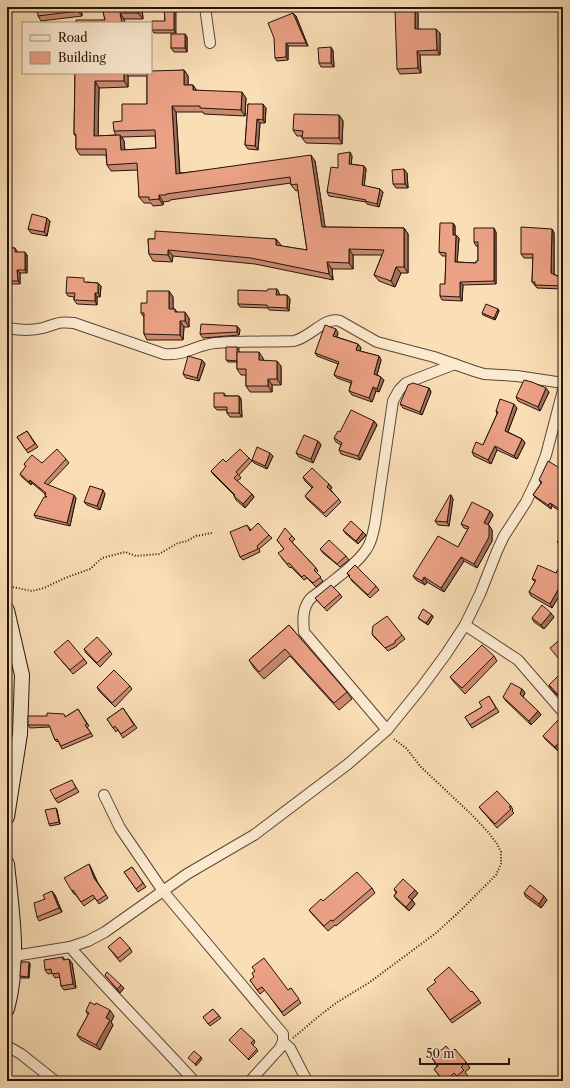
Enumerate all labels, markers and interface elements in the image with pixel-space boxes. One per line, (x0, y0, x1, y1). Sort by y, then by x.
legend (22, 22, 152, 74)
text: Road (58, 30, 88, 45)
text: Building (58, 50, 106, 65)
scale bar (420, 1040, 509, 1066)
text: 50 m (426, 1046, 455, 1061)

